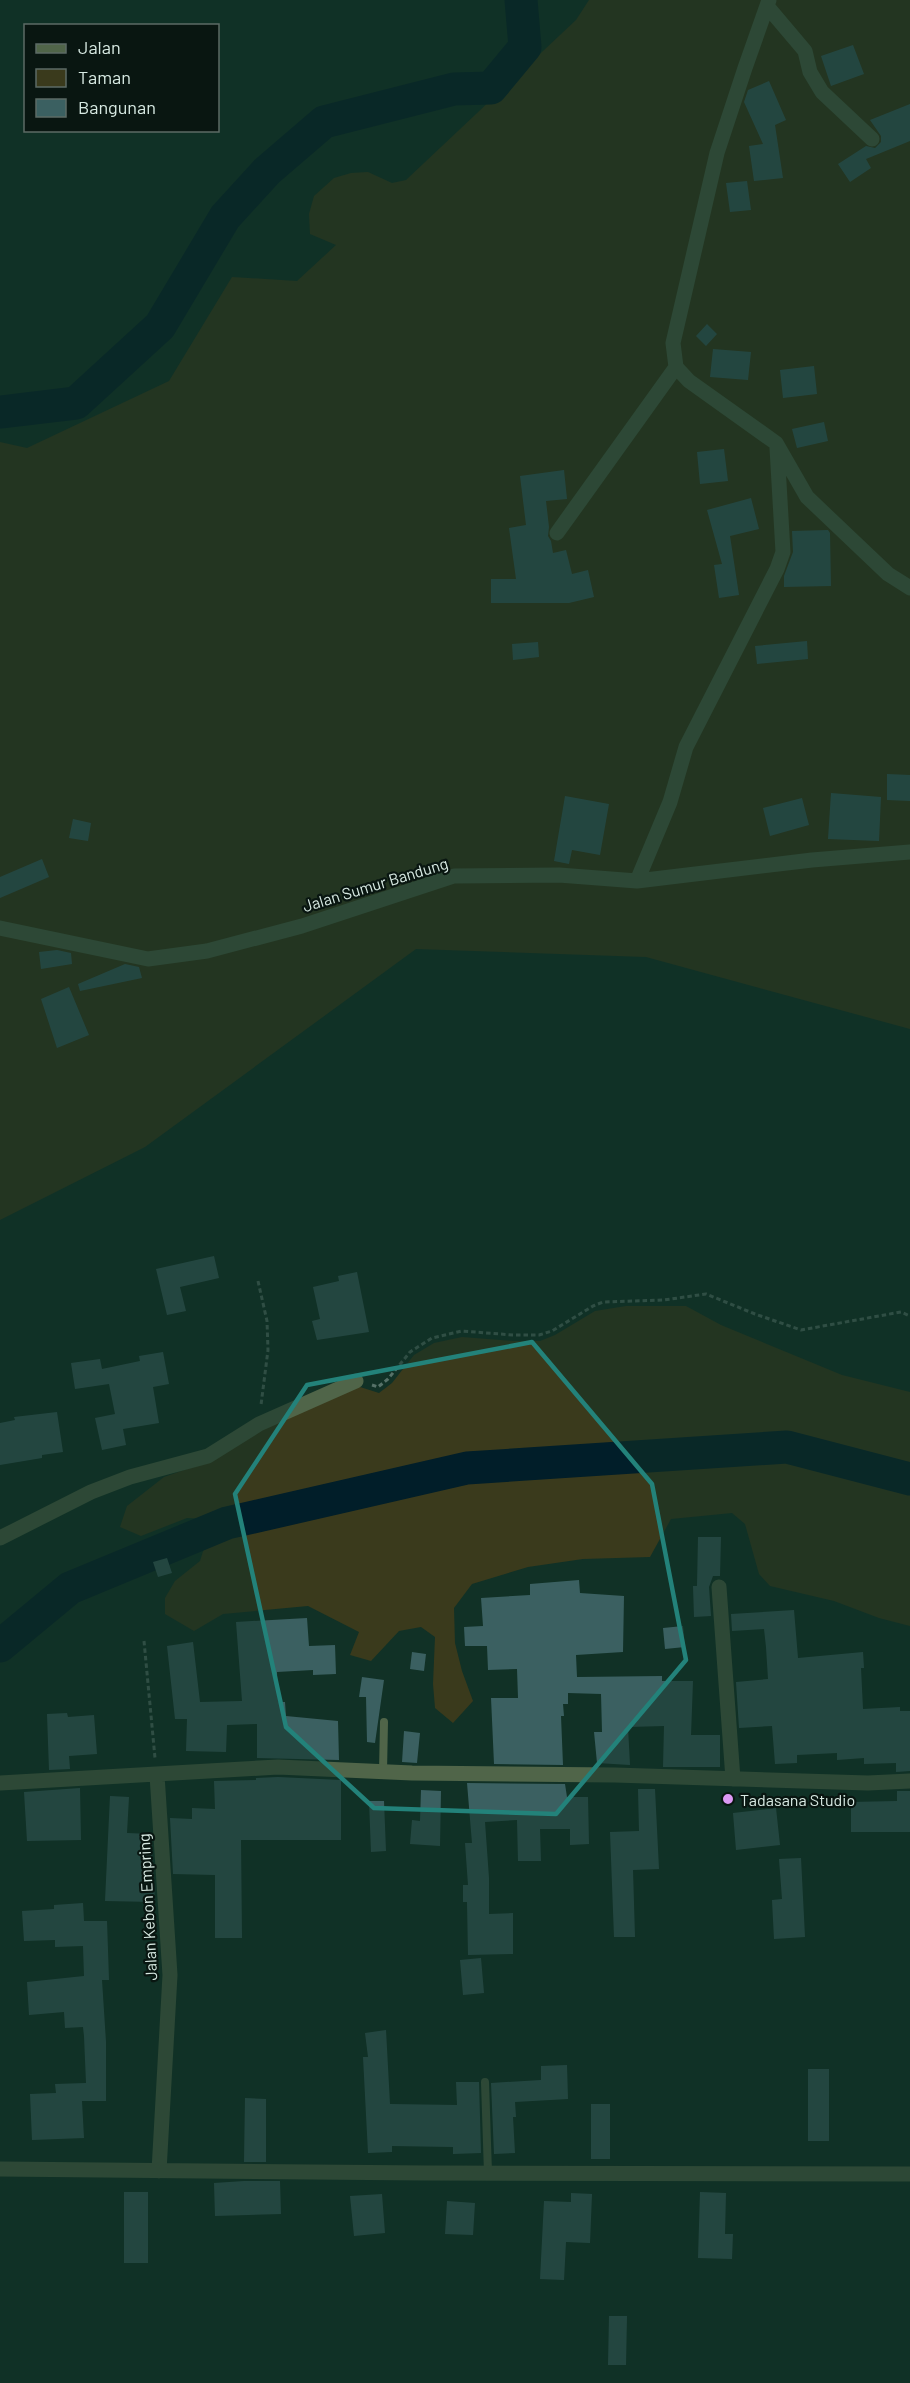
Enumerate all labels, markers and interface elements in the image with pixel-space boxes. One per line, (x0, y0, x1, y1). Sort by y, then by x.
legend (24, 24, 219, 132)
text: Jalan (78, 36, 121, 58)
text: Taman (78, 66, 131, 88)
text: Bangunan (78, 96, 156, 118)
street label: Jalan Sumur Bandung (300, 853, 450, 915)
place label: Tadasana Studio (740, 1790, 855, 1809)
marker: Tadasana Studio (721, 1792, 735, 1806)
street label: Jalan Kebon Empring (134, 1833, 160, 1981)

